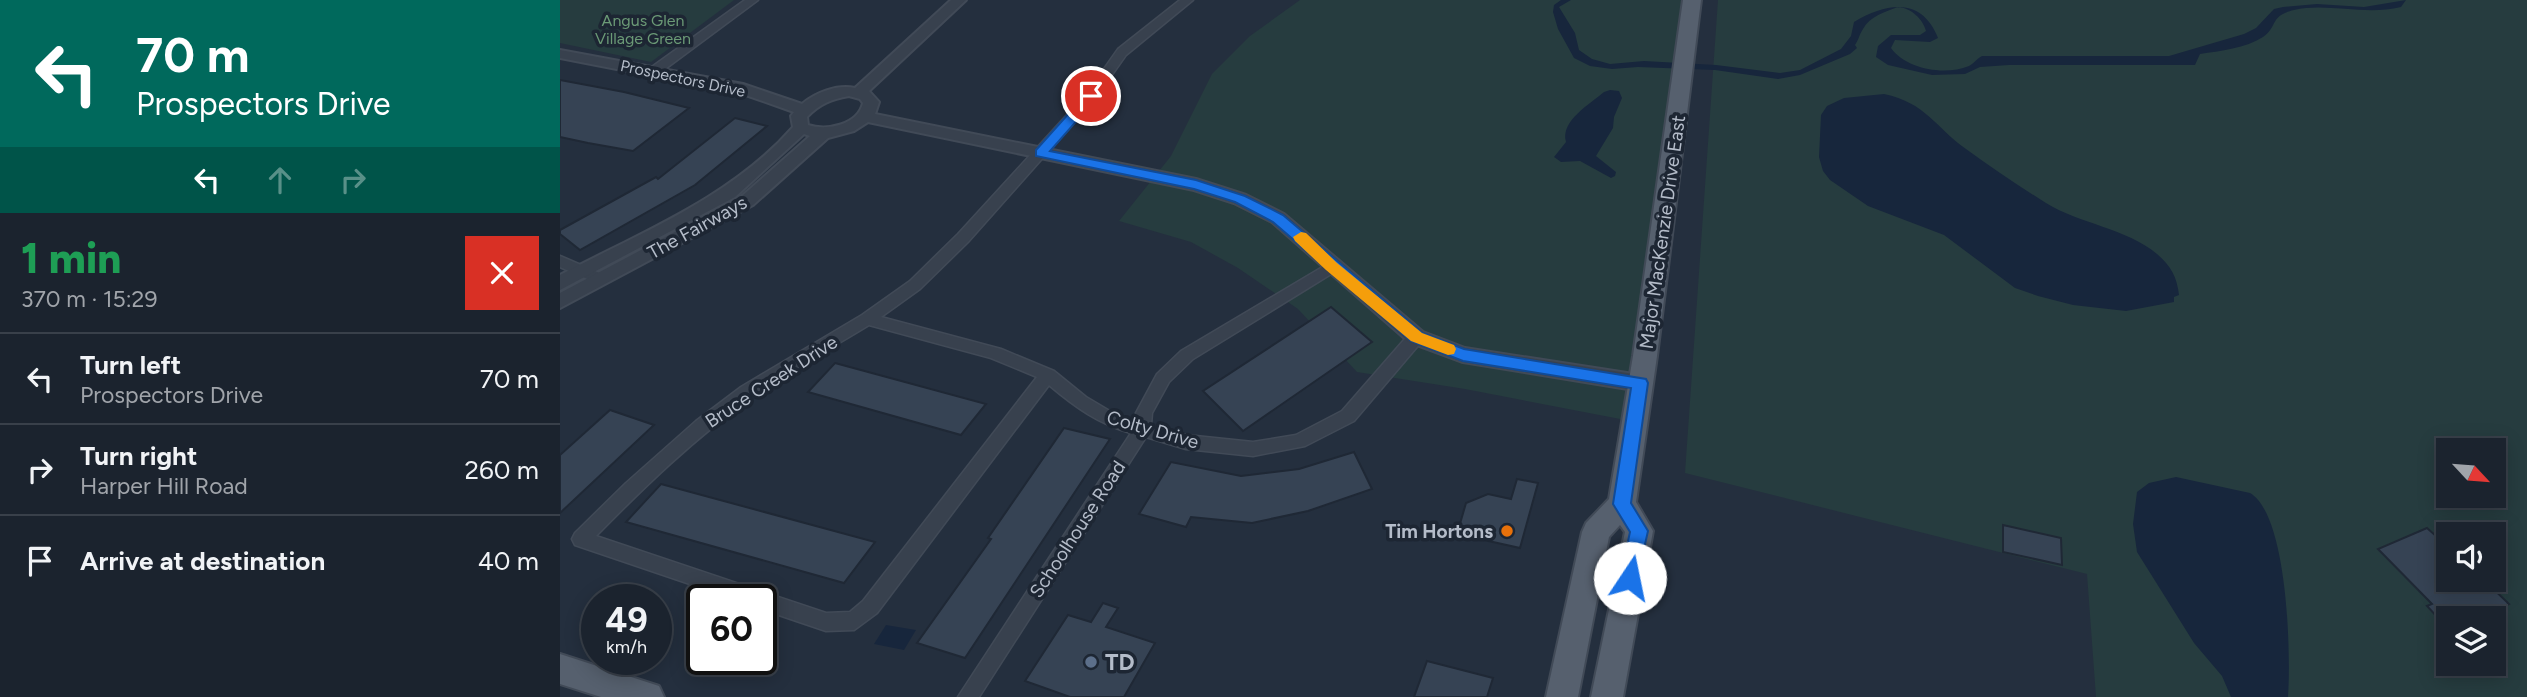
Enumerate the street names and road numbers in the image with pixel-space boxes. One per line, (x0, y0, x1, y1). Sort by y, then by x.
street label: Prospectors Drive (619, 56, 747, 101)
street label: Major MacKenzie Drive East (1635, 114, 1690, 350)
street label: The Fairways (644, 191, 751, 264)
street label: Bruce Creek Drive (701, 330, 842, 433)
street label: Colty Drive (1104, 405, 1202, 454)
street label: Schoolhouse Road (1025, 456, 1130, 602)

